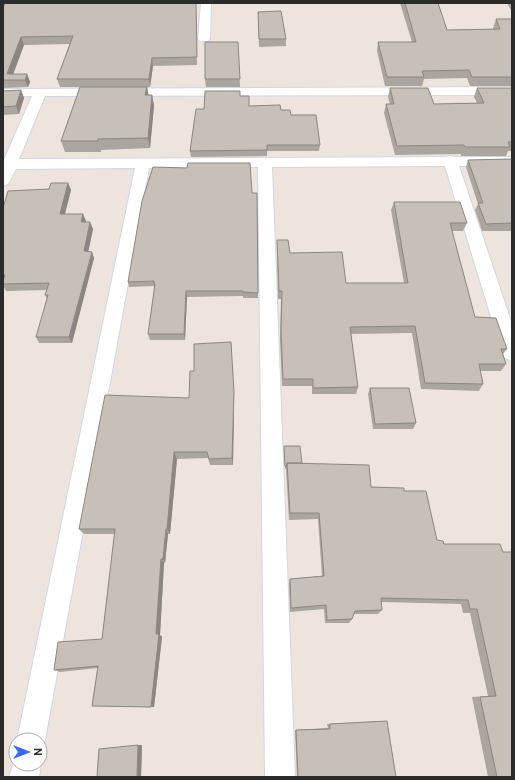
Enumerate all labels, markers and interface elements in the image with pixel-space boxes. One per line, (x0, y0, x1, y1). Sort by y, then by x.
north arrow (8, 732, 48, 772)
text: N (31, 748, 45, 756)

